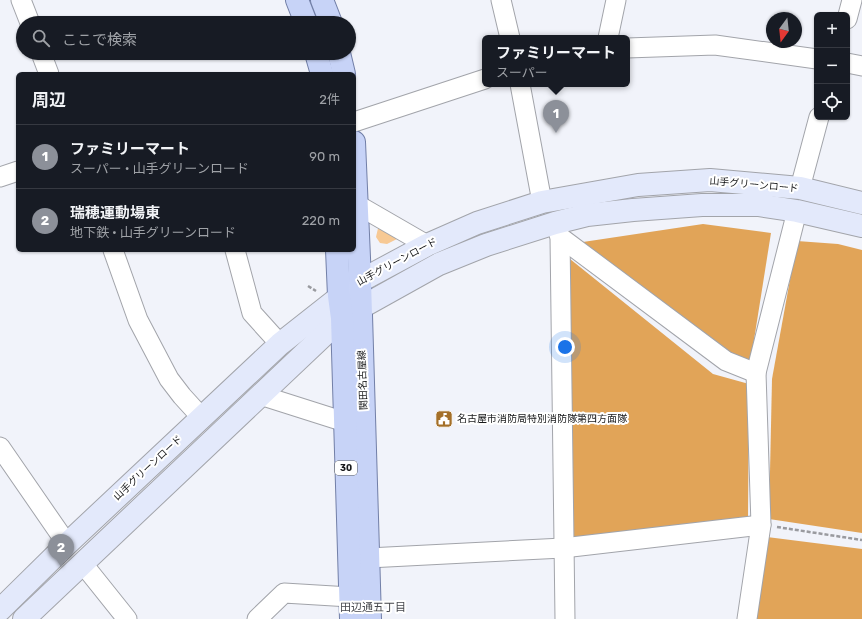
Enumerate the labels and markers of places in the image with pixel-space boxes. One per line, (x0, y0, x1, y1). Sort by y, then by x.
pin: 1 (543, 100, 569, 133)
public building icon: 名古屋市消防局特別消防隊第四方面隊 (434, 409, 454, 429)
place label: 名古屋市消防局特別消防隊第四方面隊 (457, 413, 628, 425)
pin: 2 (48, 534, 74, 567)

